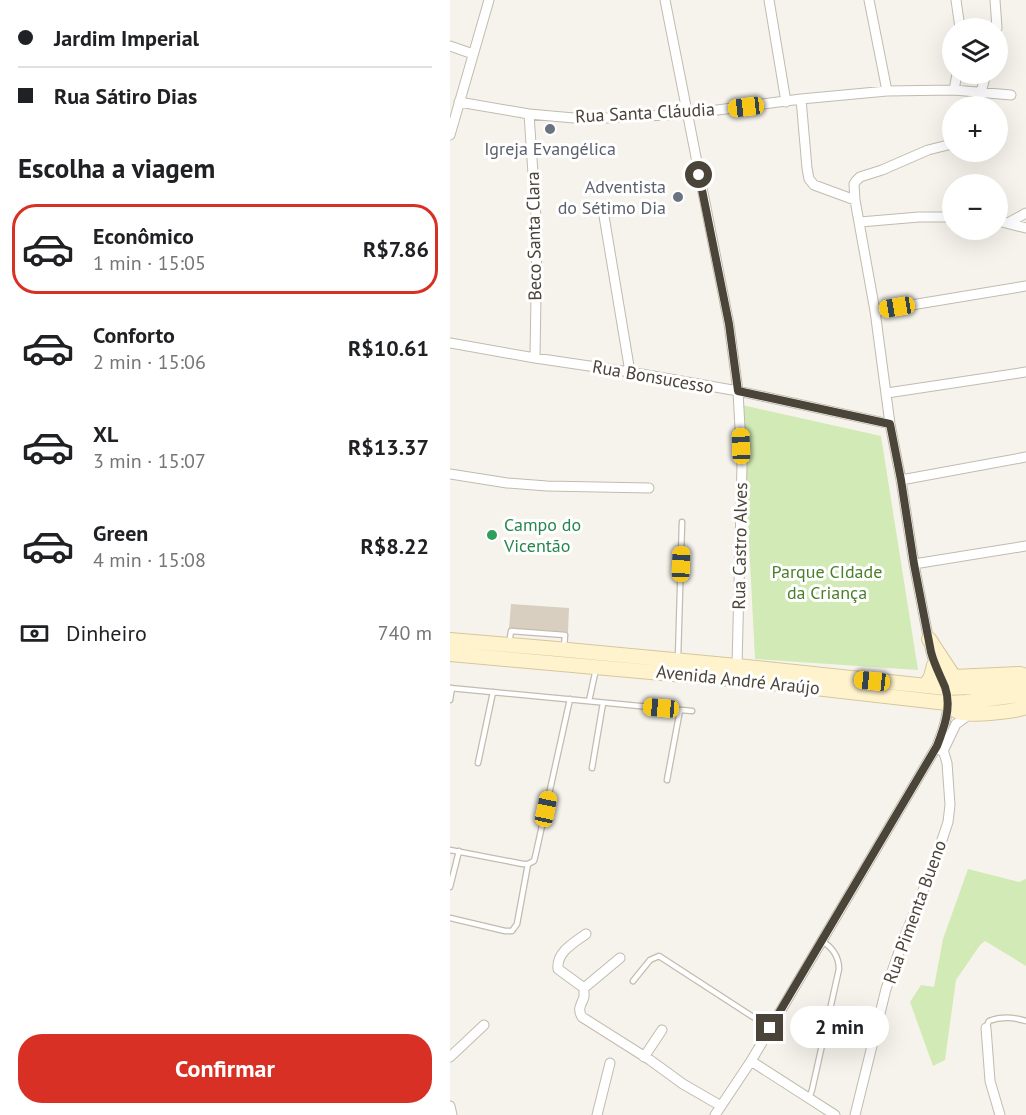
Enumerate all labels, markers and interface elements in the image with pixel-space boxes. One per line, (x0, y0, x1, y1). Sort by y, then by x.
map controls (942, 18, 1008, 240)
button: layers (942, 18, 1008, 84)
text: Jardim Imperial (54, 24, 199, 52)
text: Rua Sátiro Dias (54, 82, 197, 110)
car (727, 96, 765, 118)
button: + (942, 96, 1008, 162)
street label: Rua Santa Cláudia (575, 97, 715, 128)
marker: Igreja Evangélica (543, 122, 557, 136)
place label: Igreja Evangélica (484, 137, 616, 160)
text: Escolha a viagem (18, 151, 215, 185)
route start (685, 161, 712, 188)
street label: Beco Santa Clara (521, 171, 546, 301)
button: − (942, 174, 1008, 240)
place label: Adventista do Sétimo Dia (558, 175, 666, 219)
marker: Adventista do Sétimo Dia (671, 190, 685, 204)
icon: car (21, 222, 75, 276)
text: Econômico (93, 222, 194, 250)
text: R$7.86 (363, 235, 429, 263)
text: 1 min · 15:05 (93, 250, 206, 276)
car (878, 295, 916, 319)
icon: car (21, 321, 75, 375)
text: Conforto (93, 321, 175, 349)
text: R$10.61 (348, 334, 429, 362)
text: 2 min · 15:06 (93, 349, 206, 375)
street label: Rua Bonsucesso (591, 355, 716, 399)
icon: car (21, 420, 75, 474)
text: XL (93, 420, 118, 448)
car (731, 428, 751, 464)
text: R$13.37 (348, 433, 429, 461)
text: 3 min · 15:07 (93, 448, 206, 474)
street label: Rua Castro Alves (727, 482, 752, 610)
place label: Campo do Vicentão (503, 513, 581, 557)
icon: car (21, 519, 75, 573)
text: Green (93, 519, 148, 547)
marker: Campo do Vicentão (485, 528, 499, 542)
text: R$8.22 (360, 532, 429, 560)
car (671, 546, 691, 582)
text: 4 min · 15:08 (93, 547, 206, 573)
park label: Parque CIdade da Criança (772, 560, 882, 604)
icon: cash (18, 617, 51, 650)
text: Dinheiro (66, 619, 147, 647)
text: 740 m (378, 620, 432, 646)
street label: Avenida André Araújo (655, 659, 821, 700)
car (853, 670, 891, 692)
car (642, 697, 680, 719)
car (533, 790, 559, 828)
street label: Rua Pimenta Bueno (878, 837, 951, 987)
callout: 2 min (791, 1007, 890, 1049)
route end (756, 1014, 783, 1041)
text: 2 min (815, 1014, 864, 1040)
button: Confirmar (18, 1034, 432, 1103)

